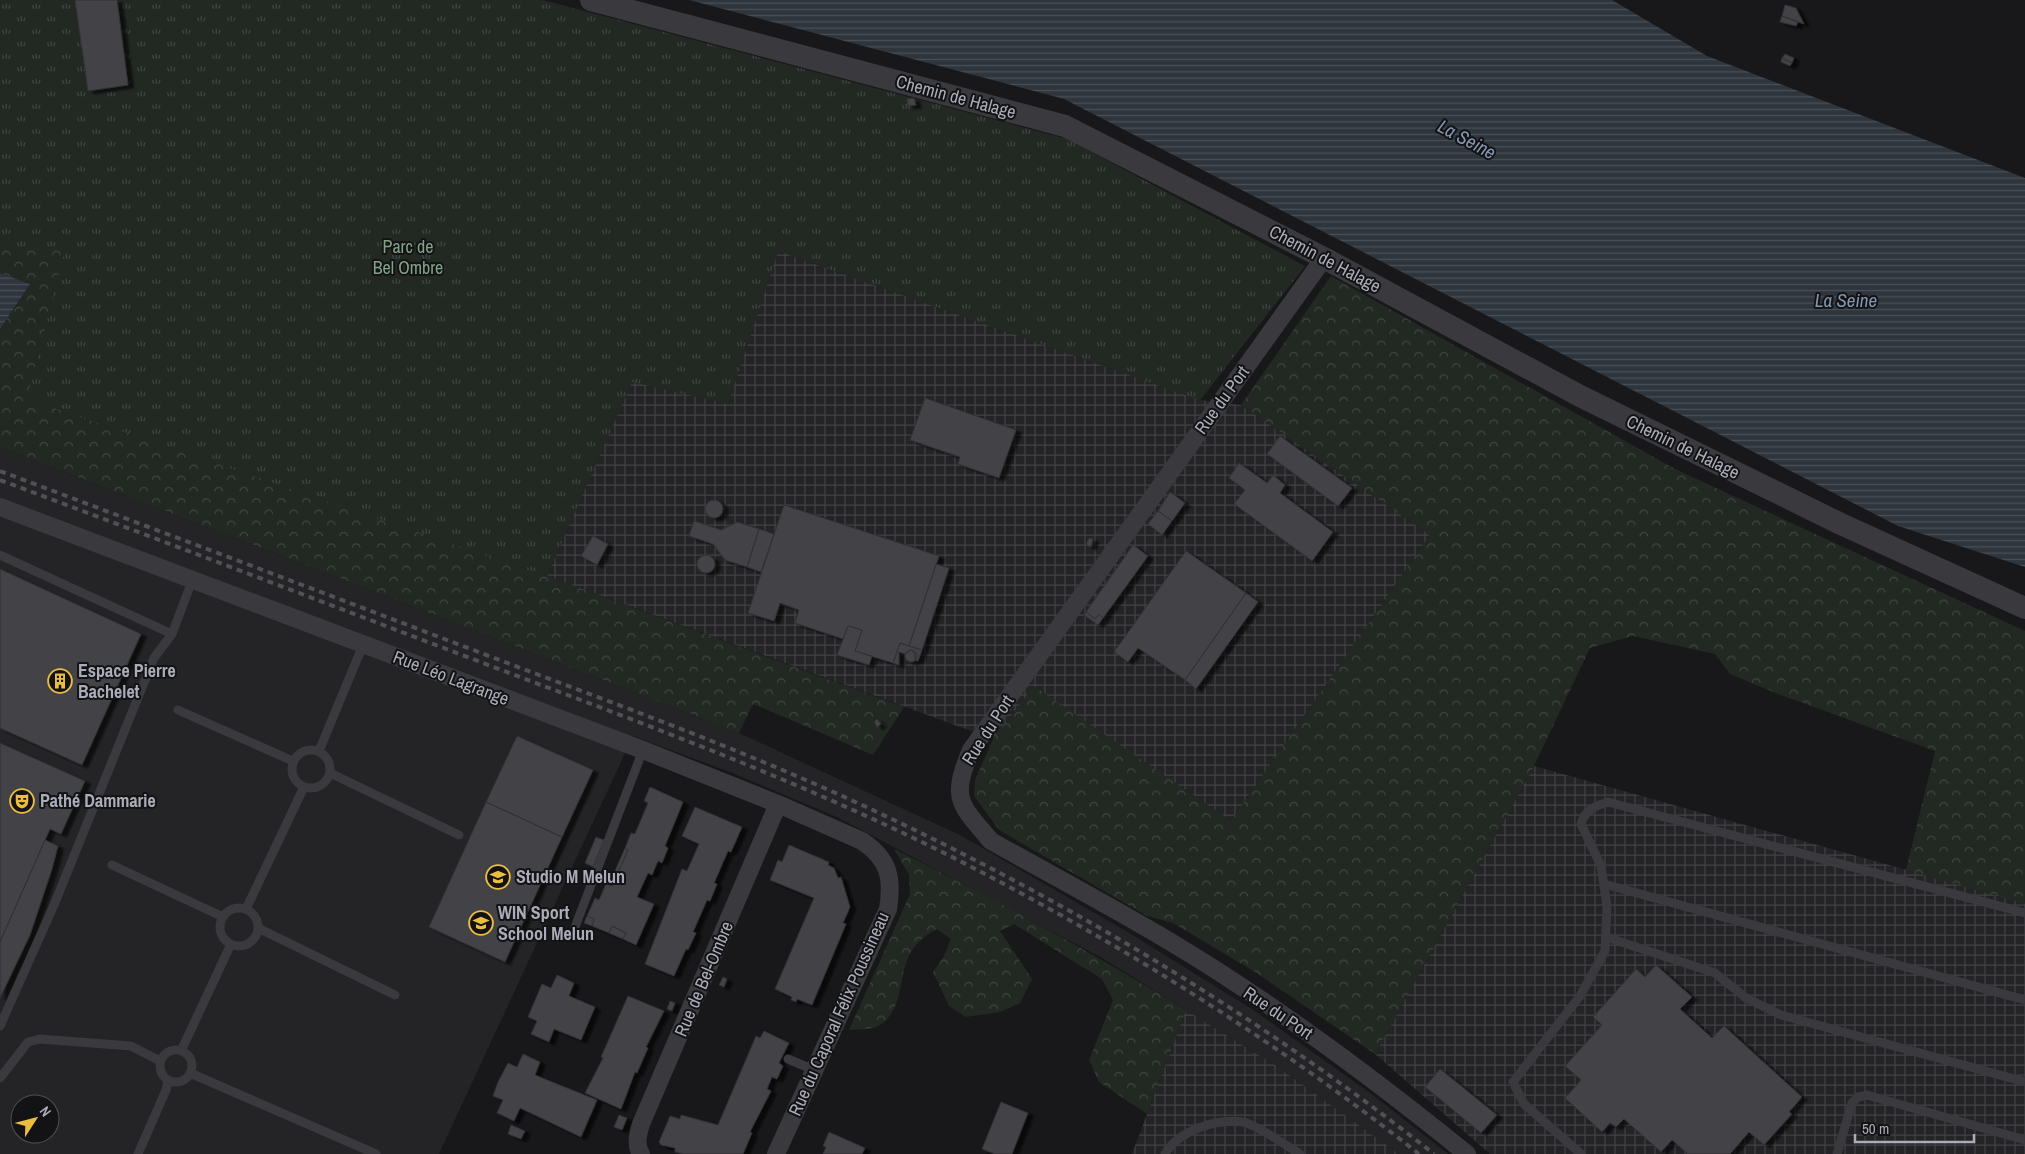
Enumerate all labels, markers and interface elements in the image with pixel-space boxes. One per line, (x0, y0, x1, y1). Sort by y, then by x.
street label: Chemin de Halage (893, 69, 1019, 125)
water label: La Seine (1433, 113, 1501, 165)
street label: Chemin de Halage (1265, 219, 1385, 298)
park label: Parc de Bel Ombre (373, 234, 443, 280)
water label: La Seine (1815, 287, 1877, 313)
street label: Rue du Port (1188, 360, 1255, 439)
street label: Chemin de Halage (1622, 408, 1744, 485)
street label: Rue Léo Lagrange (390, 644, 513, 711)
place label: Espace Pierre Bachelet (78, 658, 176, 704)
building icon: Espace Pierre Bachelet (47, 668, 73, 694)
street label: Rue du Port (956, 690, 1020, 770)
theatre icon: Pathé Dammarie (9, 788, 35, 814)
place label: Pathé Dammarie (40, 788, 156, 813)
school or university icon: Studio M Melun (485, 864, 511, 890)
place label: Studio M Melun (516, 864, 625, 889)
place label: WIN Sport School Melun (498, 900, 594, 946)
street label: Rue du Caporal Félix Poussineau (782, 908, 895, 1120)
school or university icon: WIN Sport School Melun (468, 910, 494, 936)
street label: Rue de Bel-Ombre (668, 917, 739, 1040)
street label: Rue du Port (1239, 980, 1318, 1045)
north arrow (10, 1094, 60, 1144)
text: N (36, 1103, 55, 1120)
scale bar (1855, 1112, 1974, 1144)
text: 50 m (1862, 1118, 1889, 1139)

